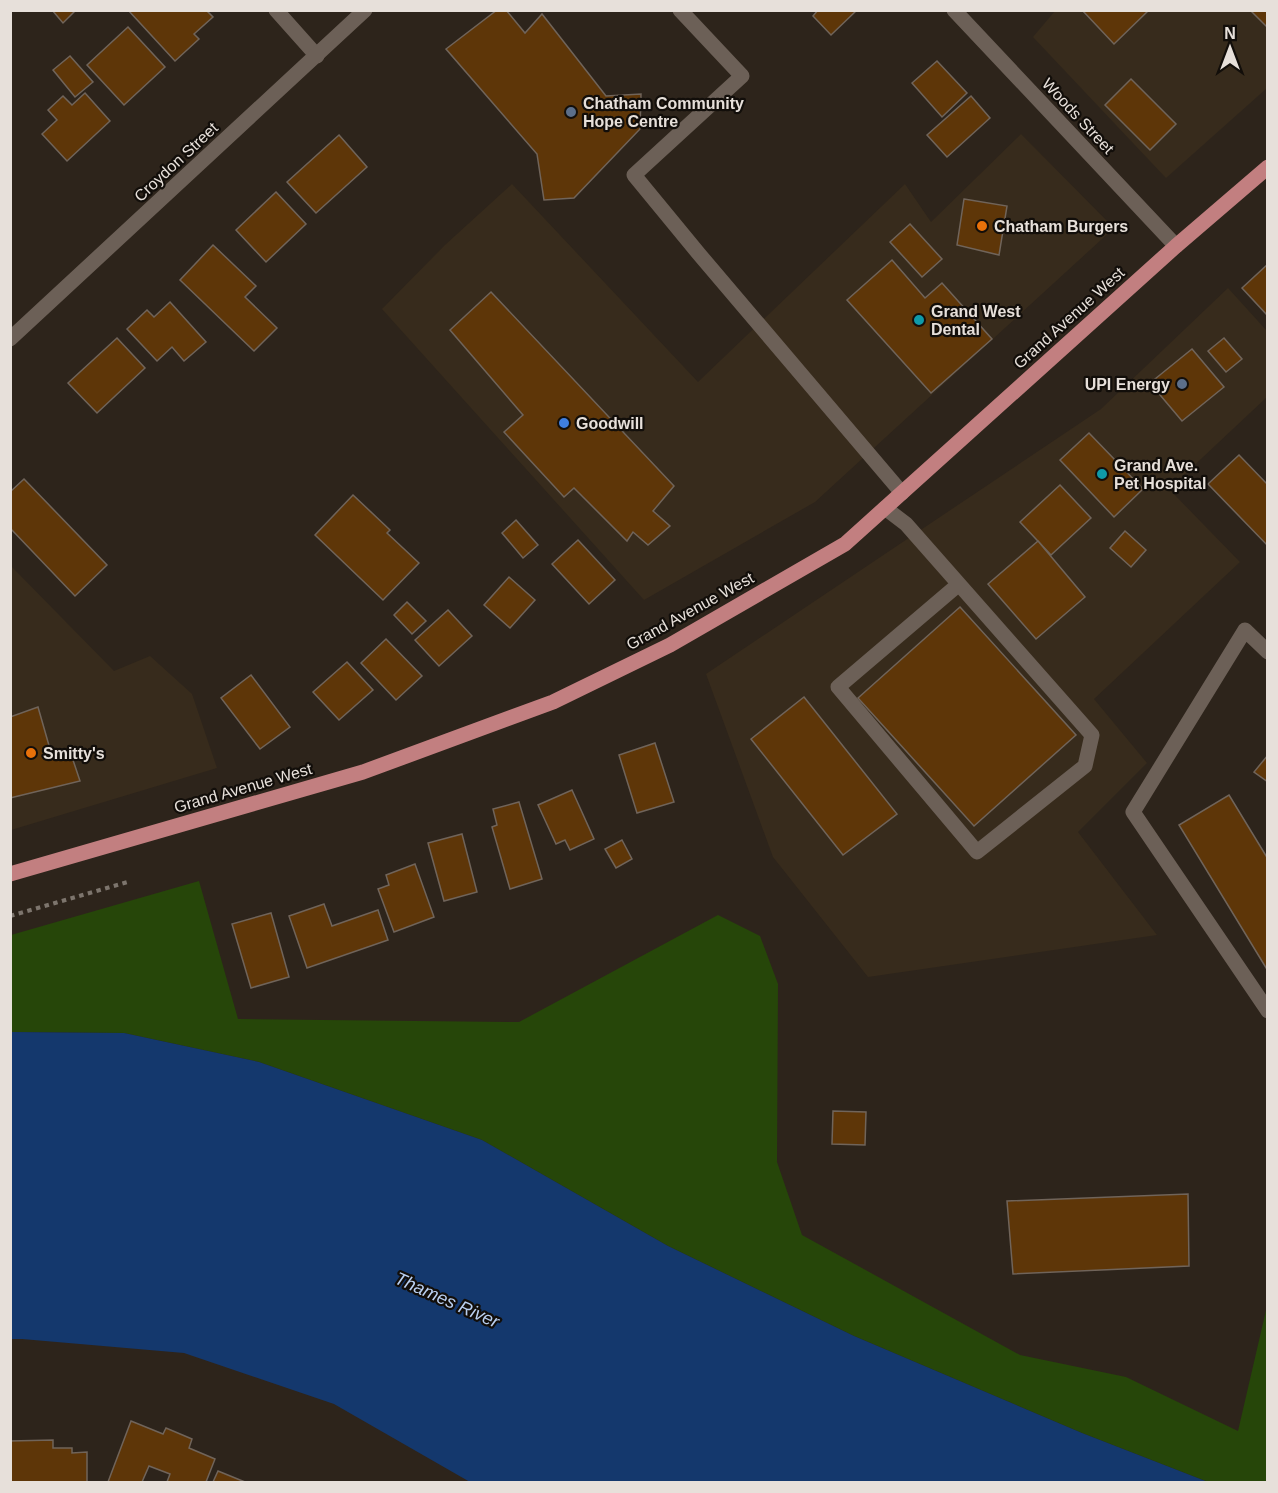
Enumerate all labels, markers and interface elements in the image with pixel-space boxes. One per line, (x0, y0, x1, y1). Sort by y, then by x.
north arrow (1200, 18, 1260, 78)
text: N (1224, 25, 1236, 42)
street label: Woods Street (1039, 75, 1118, 158)
place label: Chatham Community Hope Centre (583, 95, 744, 130)
marker: Chatham Community Hope Centre (564, 105, 578, 119)
street label: Croydon Street (131, 119, 222, 205)
place label: Chatham Burgers (994, 218, 1128, 235)
marker: Chatham Burgers (975, 219, 989, 233)
street label: Grand Avenue West (1010, 264, 1128, 372)
place label: Grand West Dental (931, 303, 1021, 338)
marker: Grand West Dental (912, 313, 926, 327)
place label: UPI Energy (1085, 376, 1170, 393)
marker: UPI Energy (1175, 377, 1189, 391)
place label: Goodwill (576, 415, 644, 432)
marker: Goodwill (557, 416, 571, 430)
place label: Grand Ave. Pet Hospital (1114, 457, 1206, 492)
marker: Grand Ave. Pet Hospital (1095, 467, 1109, 481)
street label: Grand Avenue West (624, 569, 757, 653)
place label: Smitty's (43, 745, 105, 762)
marker: Smitty's (24, 746, 38, 760)
street label: Grand Avenue West (172, 760, 314, 816)
water label: Thames River (392, 1268, 503, 1332)

